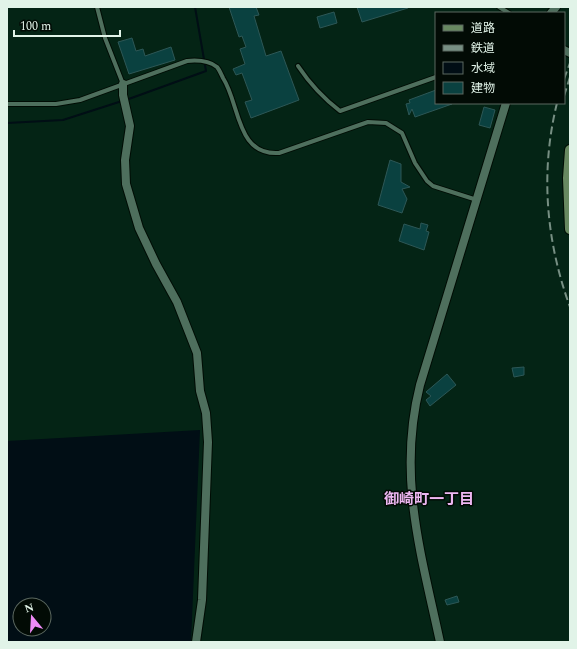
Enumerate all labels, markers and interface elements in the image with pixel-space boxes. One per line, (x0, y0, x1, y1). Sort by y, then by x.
scale bar (14, 12, 120, 38)
legend (435, 12, 565, 104)
text: 100 m (20, 17, 51, 36)
text: 道路 (471, 19, 495, 38)
text: 鉄道 (471, 39, 495, 58)
text: 水域 (471, 59, 495, 78)
text: 建物 (471, 79, 495, 98)
district label: 御崎町一丁目 (384, 488, 474, 511)
north arrow (12, 597, 52, 637)
text: N (22, 598, 36, 617)

